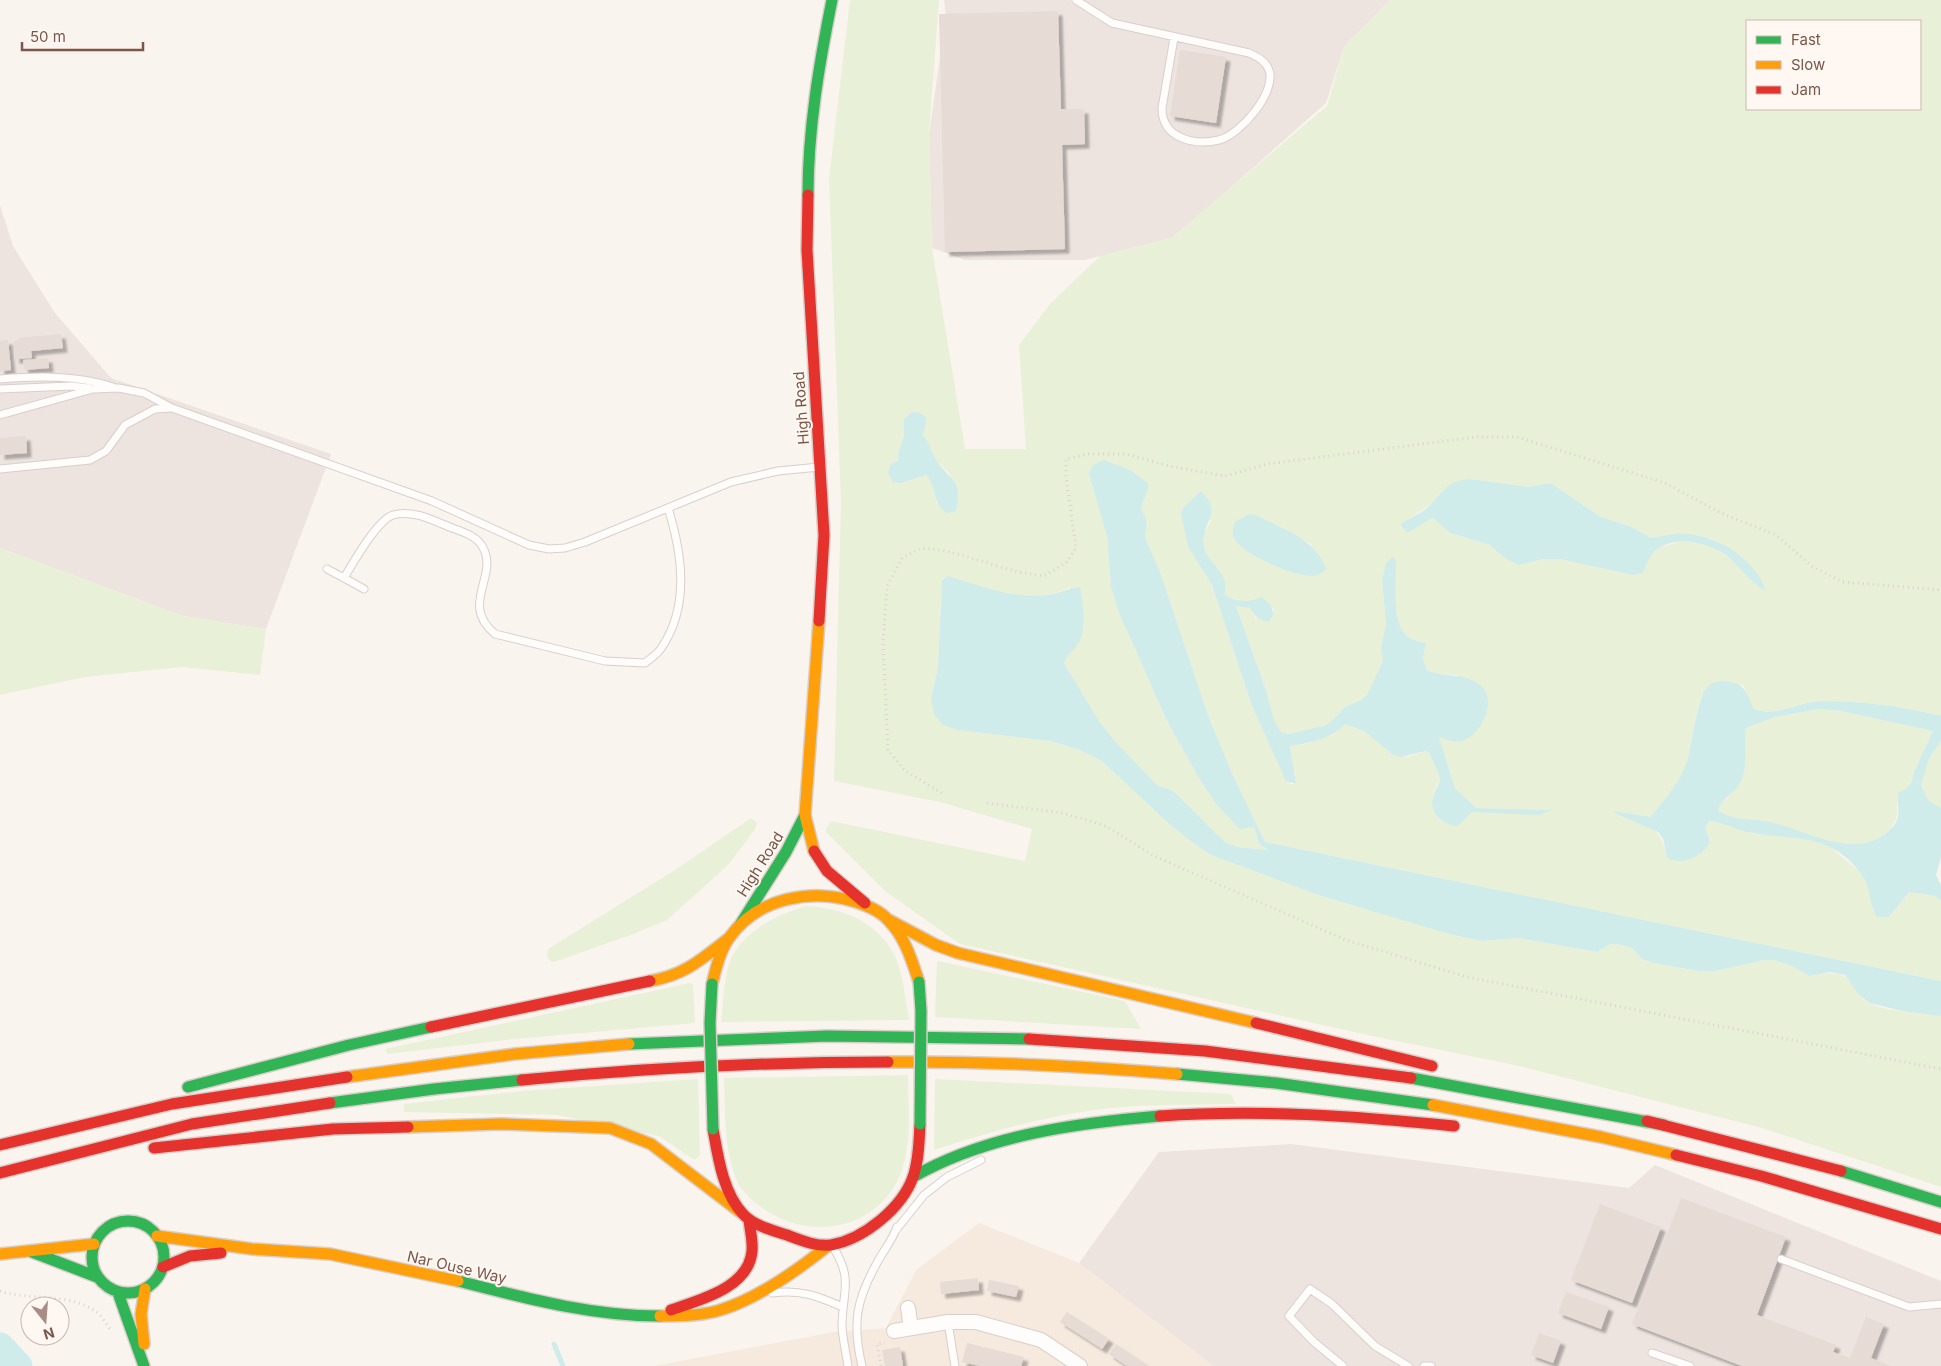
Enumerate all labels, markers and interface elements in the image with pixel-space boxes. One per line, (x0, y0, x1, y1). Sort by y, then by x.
scale bar (22, 20, 144, 52)
legend (1746, 20, 1921, 110)
text: 50 m (30, 27, 66, 46)
text: Fast (1791, 30, 1821, 49)
text: Slow (1791, 55, 1825, 74)
text: Jam (1791, 80, 1821, 99)
street label: High Road (789, 371, 813, 445)
street label: High Road (733, 828, 787, 900)
street label: Nar Ouse Way (405, 1246, 509, 1288)
north arrow (20, 1296, 70, 1346)
text: N (41, 1324, 57, 1344)

